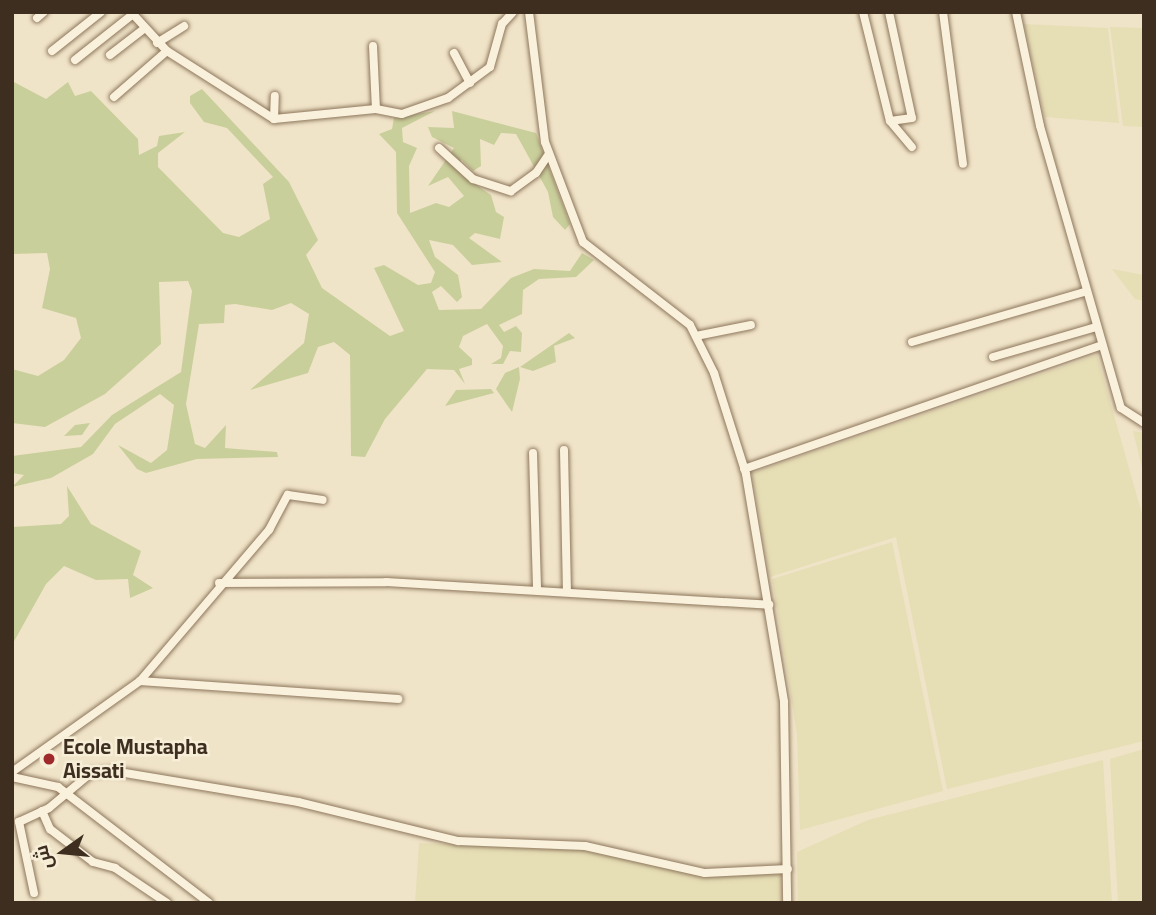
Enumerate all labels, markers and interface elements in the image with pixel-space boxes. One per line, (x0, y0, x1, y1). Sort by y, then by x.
place label: Ecole Mustapha Aissati (63, 734, 208, 784)
marker: Ecole Mustapha Aissati (41, 751, 57, 767)
north arrow (28, 817, 98, 887)
text: ش (22, 841, 63, 874)

